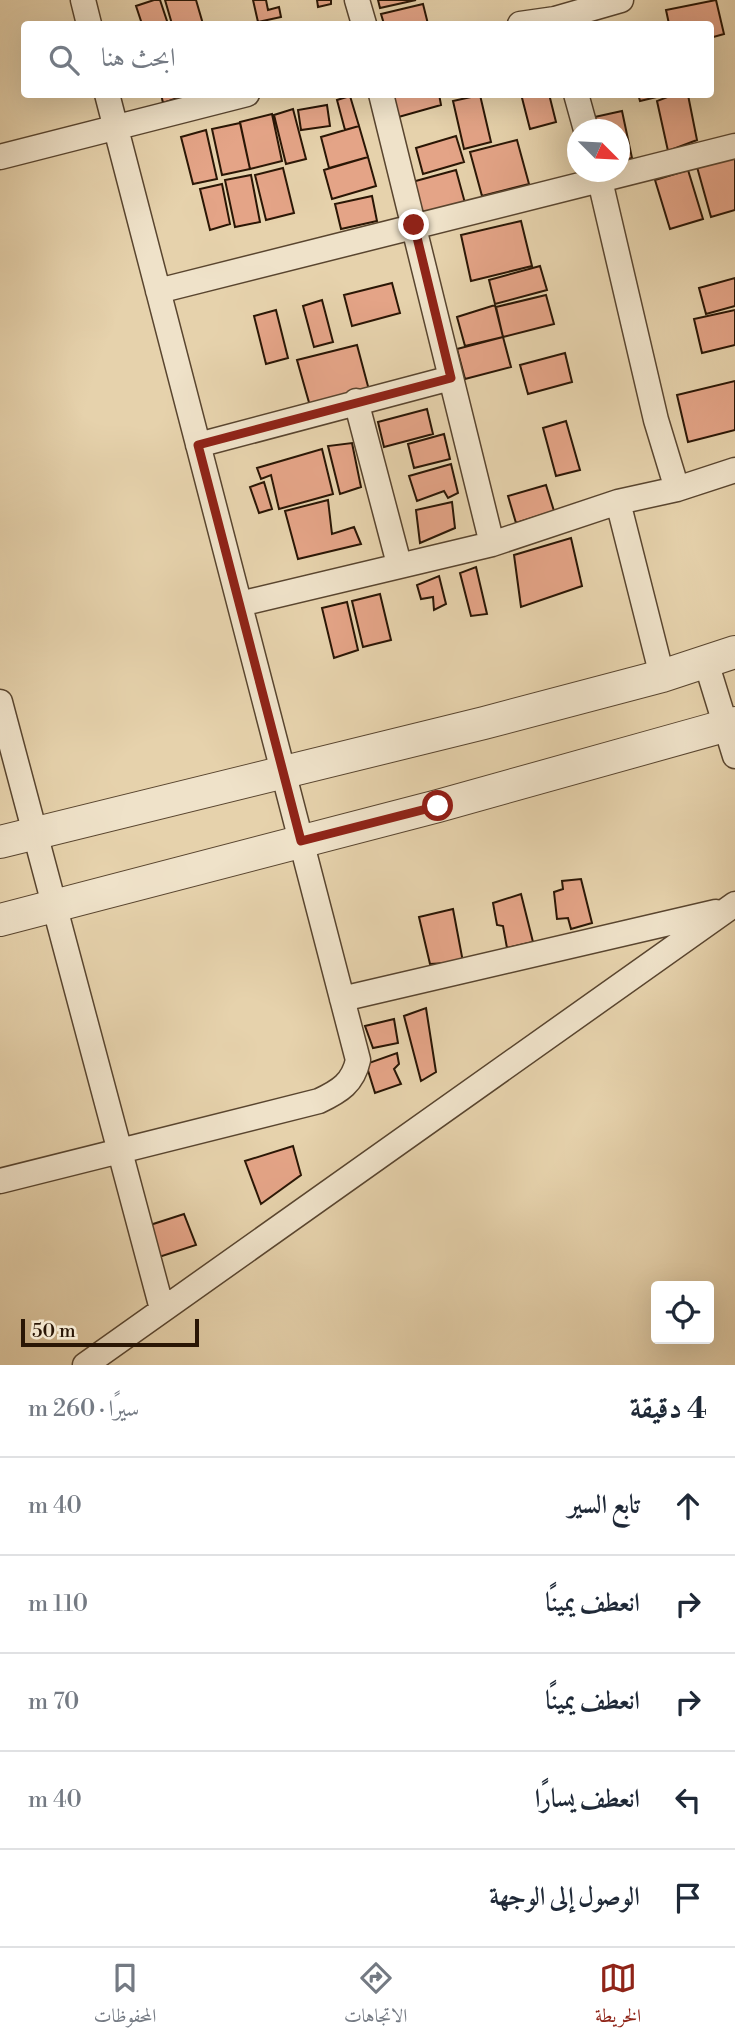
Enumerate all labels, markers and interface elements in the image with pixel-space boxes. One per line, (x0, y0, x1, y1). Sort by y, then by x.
search box (21, 21, 714, 98)
icon: search (45, 41, 83, 79)
text: ابحث هنا (101, 42, 176, 74)
north arrow (567, 119, 630, 182)
route end (398, 209, 429, 240)
route start (422, 790, 453, 821)
map controls (651, 1281, 714, 1344)
button: locate (651, 1281, 714, 1344)
scale bar (21, 1316, 200, 1348)
text: 50 m (32, 1319, 76, 1343)
text: 4 دقيقة (630, 1390, 707, 1428)
text: سيرًا · 260 m (28, 1395, 139, 1423)
icon: ahead (669, 1487, 707, 1525)
text: تابع السير (568, 1489, 640, 1521)
text: 40 m (28, 1492, 82, 1520)
icon: right (669, 1585, 707, 1623)
text: انعطف يمينًا (545, 1587, 640, 1619)
text: 110 m (28, 1590, 88, 1618)
icon: right (669, 1683, 707, 1721)
text: انعطف يمينًا (545, 1685, 640, 1717)
text: 70 m (28, 1688, 79, 1716)
icon: left (669, 1781, 707, 1819)
text: انعطف يسارًا (535, 1783, 640, 1815)
text: 40 m (28, 1786, 82, 1814)
icon: arrive (669, 1879, 707, 1917)
text: الوصول إلى الوجهة (489, 1881, 640, 1913)
tab: المحفوظات (94, 1959, 156, 2034)
tab: الاتجاهات (344, 1959, 407, 2034)
tab: الخريطة (595, 1959, 641, 2034)

